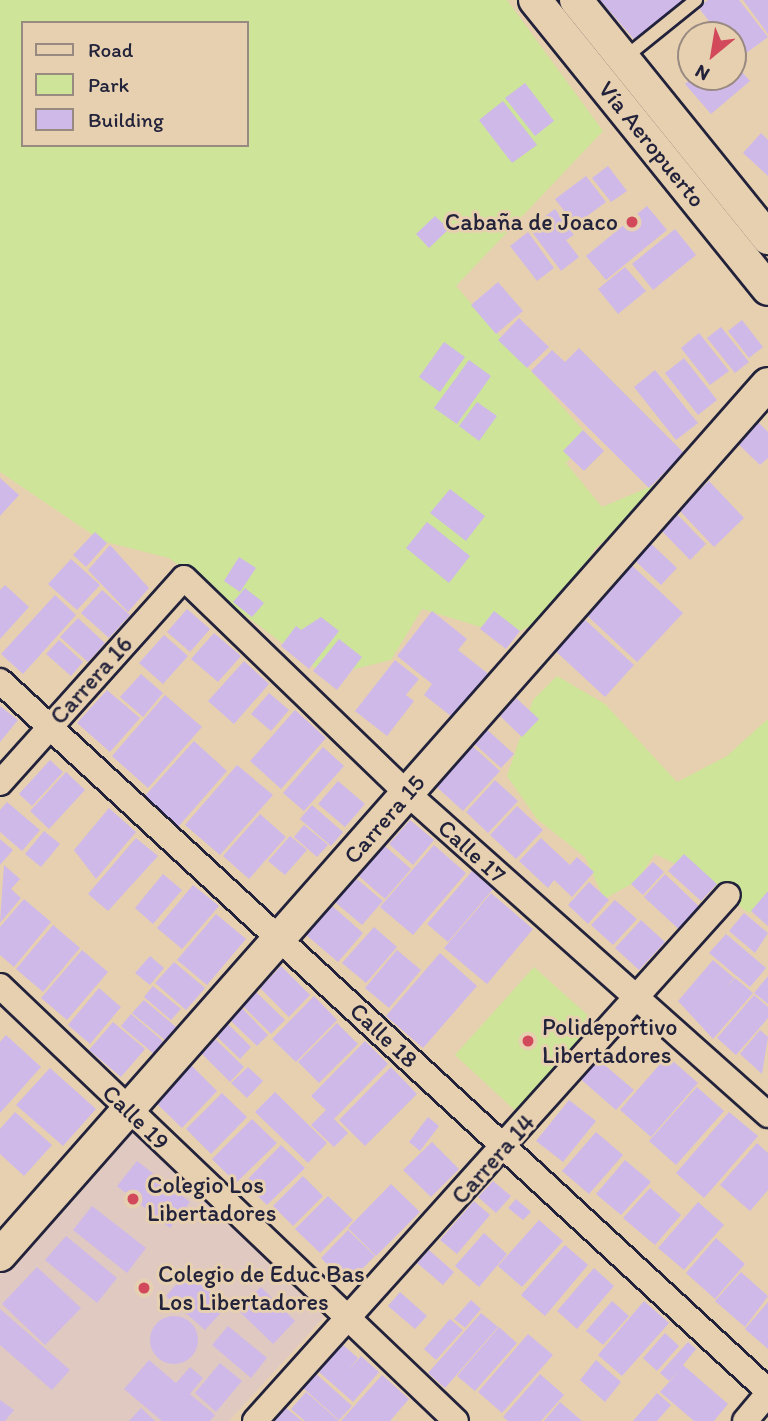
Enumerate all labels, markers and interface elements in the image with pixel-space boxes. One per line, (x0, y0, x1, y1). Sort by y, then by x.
legend (21, 21, 248, 147)
north arrow (677, 21, 747, 91)
text: Road (88, 37, 133, 62)
text: N (691, 60, 714, 86)
text: Park (88, 72, 129, 97)
street label: Vía Aeropuerto (592, 75, 712, 213)
text: Building (88, 107, 164, 132)
place label: Cabaña de Joaco (446, 208, 618, 236)
marker: Cabaña de Joaco (624, 214, 640, 230)
street label: Carrera 16 (44, 630, 138, 730)
street label: Carrera 15 (337, 768, 431, 870)
street label: Calle 17 (432, 813, 512, 889)
street label: Calle 18 (344, 996, 424, 1074)
place label: Polideportivo Libertadores (542, 1013, 678, 1069)
marker: Polideportivo Libertadores (520, 1033, 536, 1049)
street label: Calle 19 (97, 1078, 175, 1156)
street label: Carrera 14 (445, 1108, 541, 1210)
place label: Colegio Los Libertadores (147, 1171, 276, 1227)
marker: Colegio Los Libertadores (125, 1191, 141, 1207)
place label: Colegio de Educ Bas Los Libertadores (158, 1260, 365, 1316)
marker: Colegio de Educ Bas Los Libertadores (136, 1280, 152, 1296)

